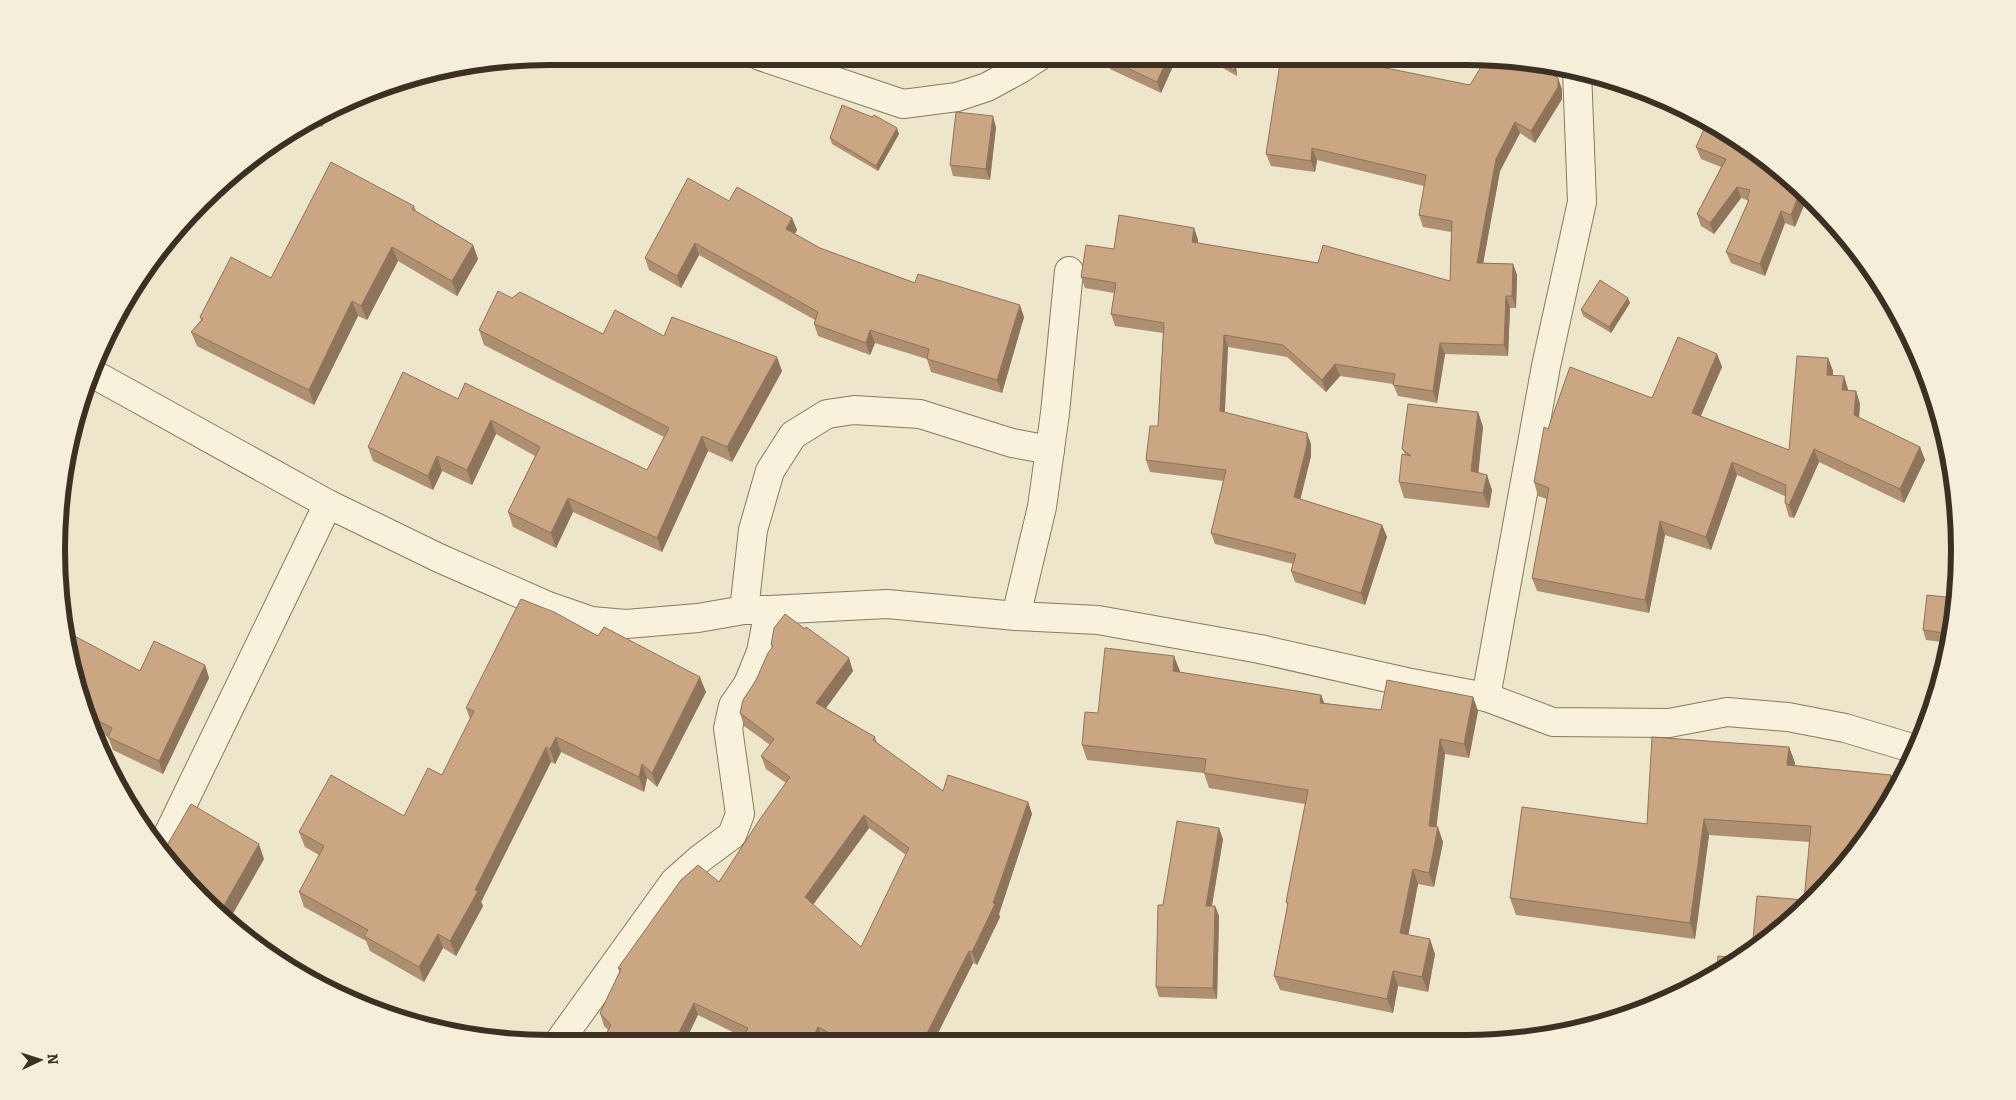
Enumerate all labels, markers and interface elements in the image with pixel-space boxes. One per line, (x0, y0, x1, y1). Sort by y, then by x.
north arrow (15, 1035, 65, 1085)
text: N (44, 1053, 61, 1065)

